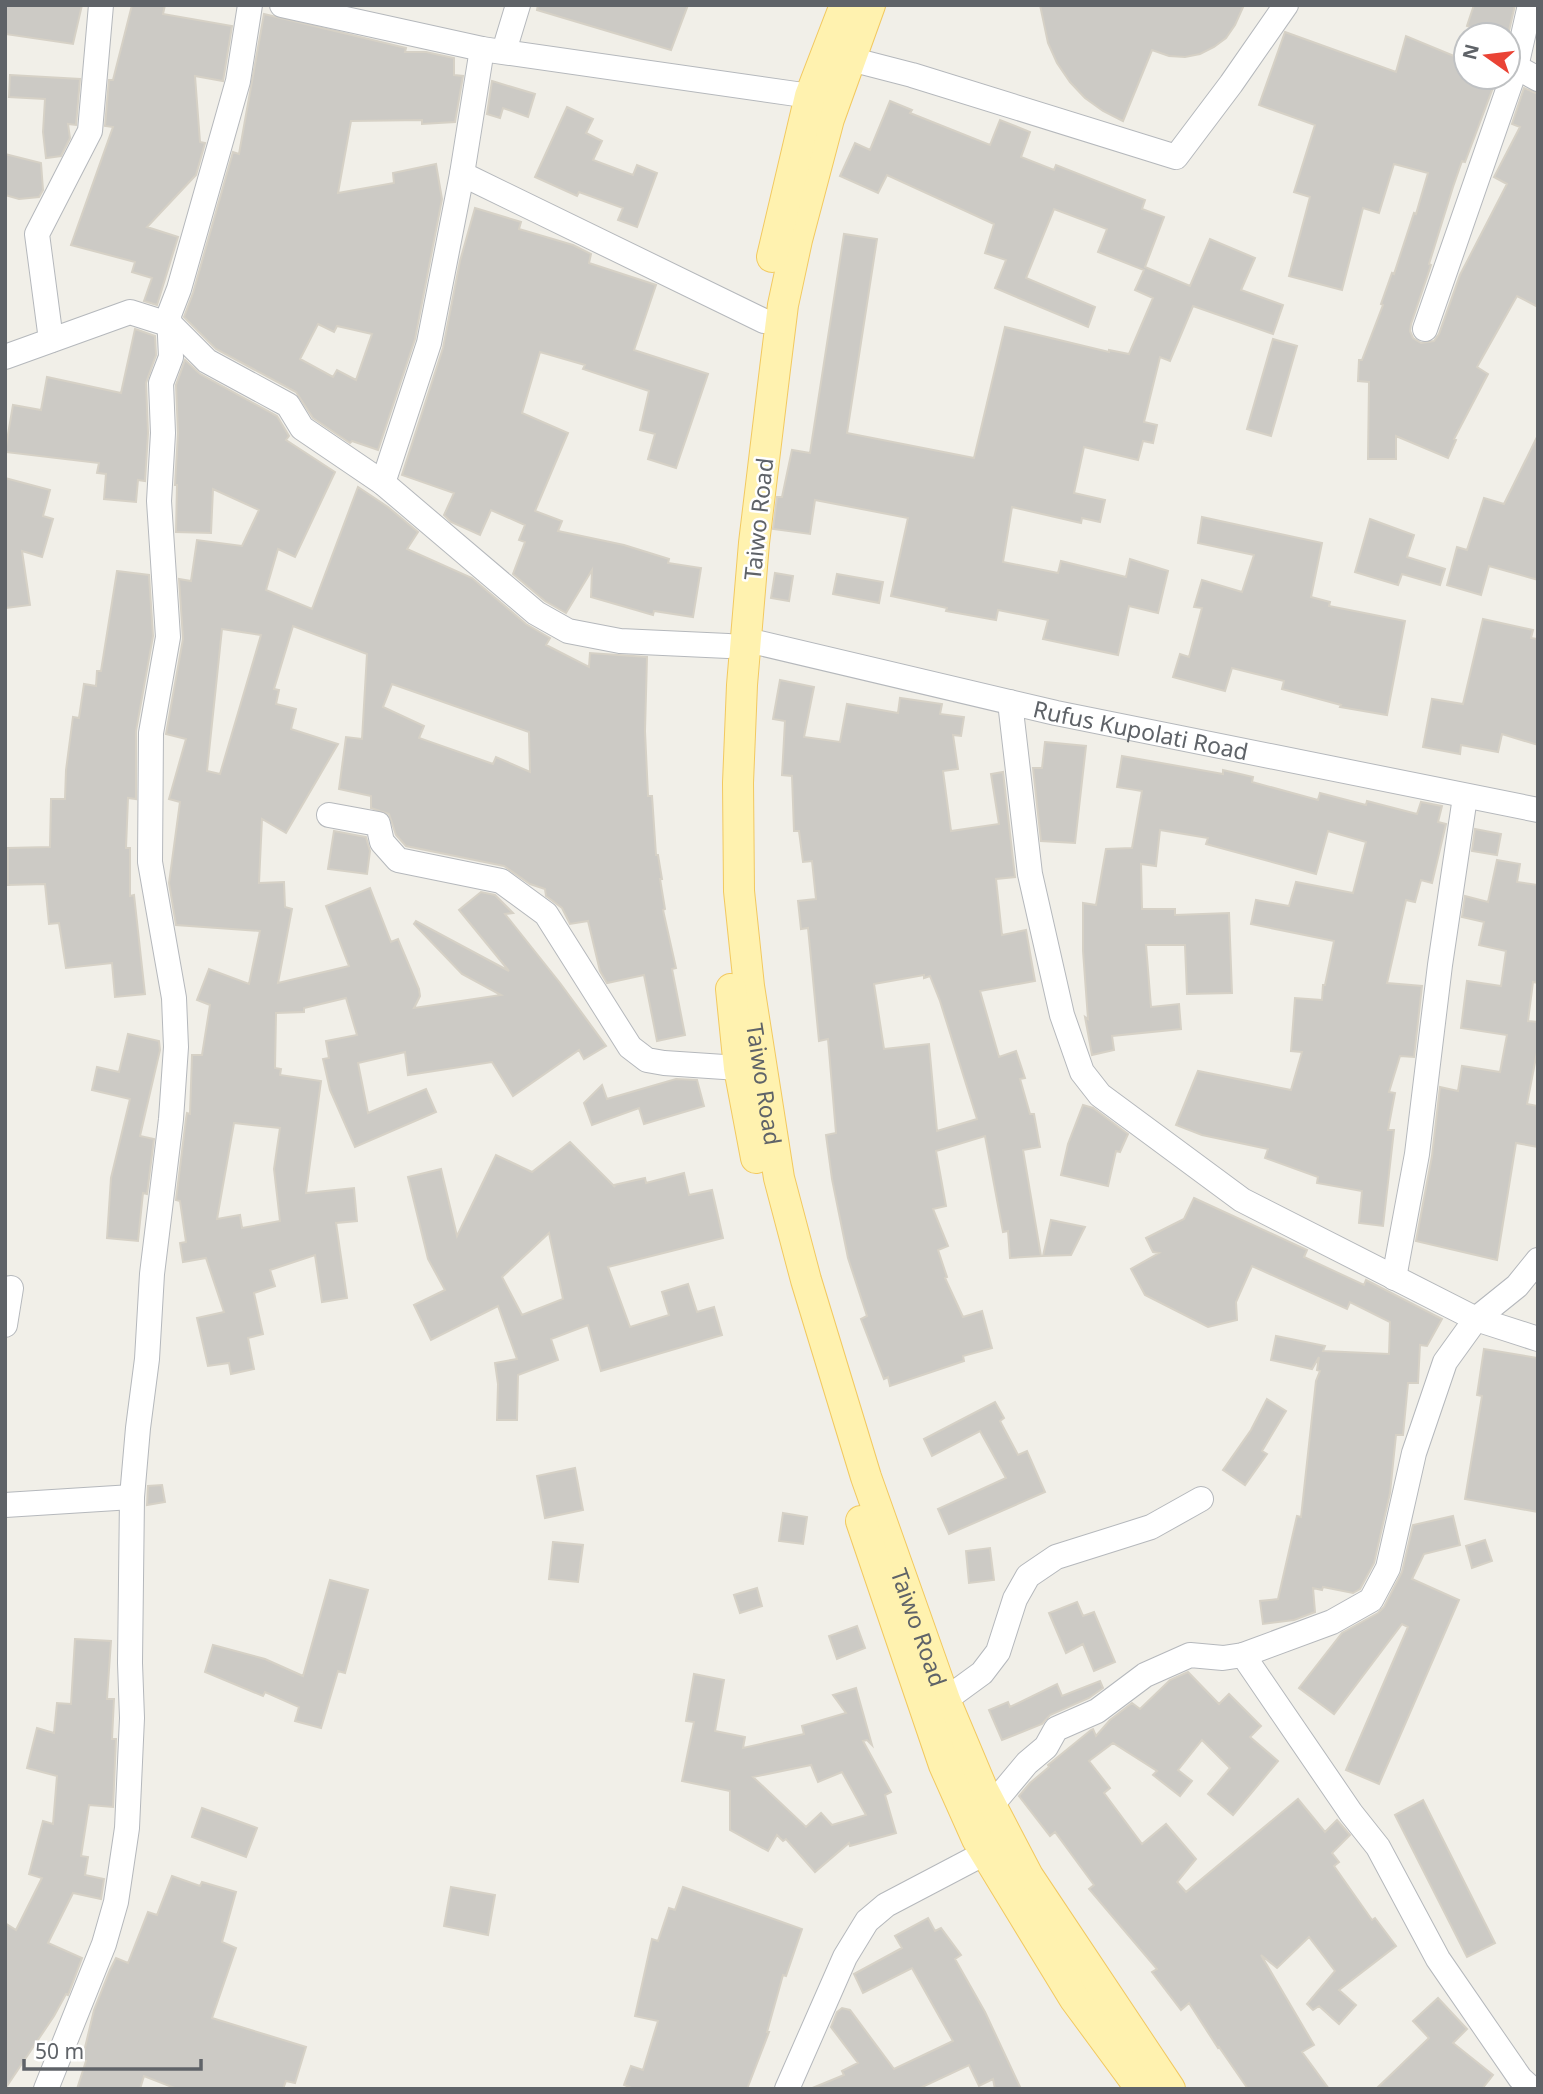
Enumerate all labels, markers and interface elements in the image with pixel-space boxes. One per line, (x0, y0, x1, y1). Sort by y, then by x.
north arrow (1452, 21, 1522, 91)
text: N (1456, 41, 1485, 63)
street label: Taiwo Road (736, 456, 780, 582)
street label: Rufus Kupolati Road (1030, 692, 1251, 767)
street label: Taiwo Road (739, 1021, 790, 1147)
street label: Taiwo Road (884, 1564, 955, 1691)
scale bar (24, 2028, 201, 2072)
text: 50 m (35, 2037, 84, 2065)

